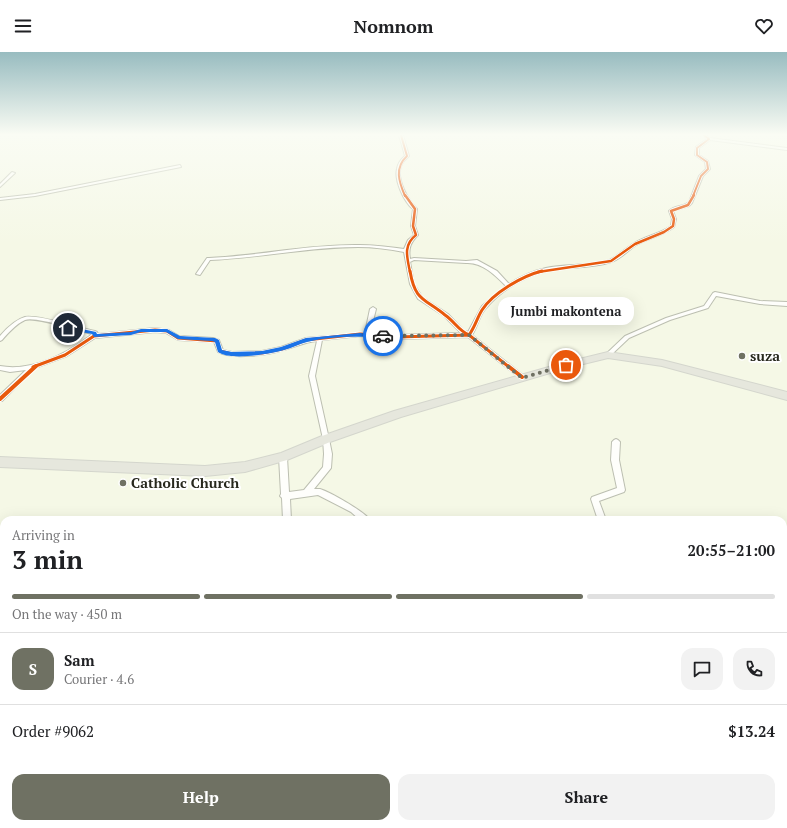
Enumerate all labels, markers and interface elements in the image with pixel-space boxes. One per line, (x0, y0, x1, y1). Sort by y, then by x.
text: Nomnom (354, 14, 433, 38)
icon: menu (12, 15, 34, 37)
icon: heart (753, 15, 775, 37)
callout: Jumbi makontena (498, 297, 634, 325)
text: Jumbi makontena (511, 302, 621, 320)
pin (51, 311, 85, 345)
courier (363, 316, 403, 356)
icon: home (57, 317, 79, 339)
icon: car (372, 325, 394, 347)
place label: suza (750, 346, 780, 365)
pin (549, 348, 583, 382)
marker: suza (737, 351, 747, 361)
icon: bag (555, 354, 577, 376)
place label: Catholic Church (131, 473, 239, 492)
marker: Catholic Church (118, 478, 128, 488)
text: Arriving in (12, 526, 75, 544)
text: 20:55–21:00 (688, 540, 775, 560)
text: 3 min (12, 542, 83, 576)
text: On the way · 450 m (12, 605, 122, 623)
button: chat (681, 648, 723, 690)
button: phone (733, 648, 775, 690)
text: Sam (64, 650, 95, 670)
text: S (29, 659, 37, 679)
text: Courier · 4.6 (64, 670, 134, 688)
text: Order #9062 (12, 721, 94, 741)
text: $13.24 (728, 721, 775, 741)
button: Help (12, 774, 390, 820)
button: Share (398, 774, 775, 820)

